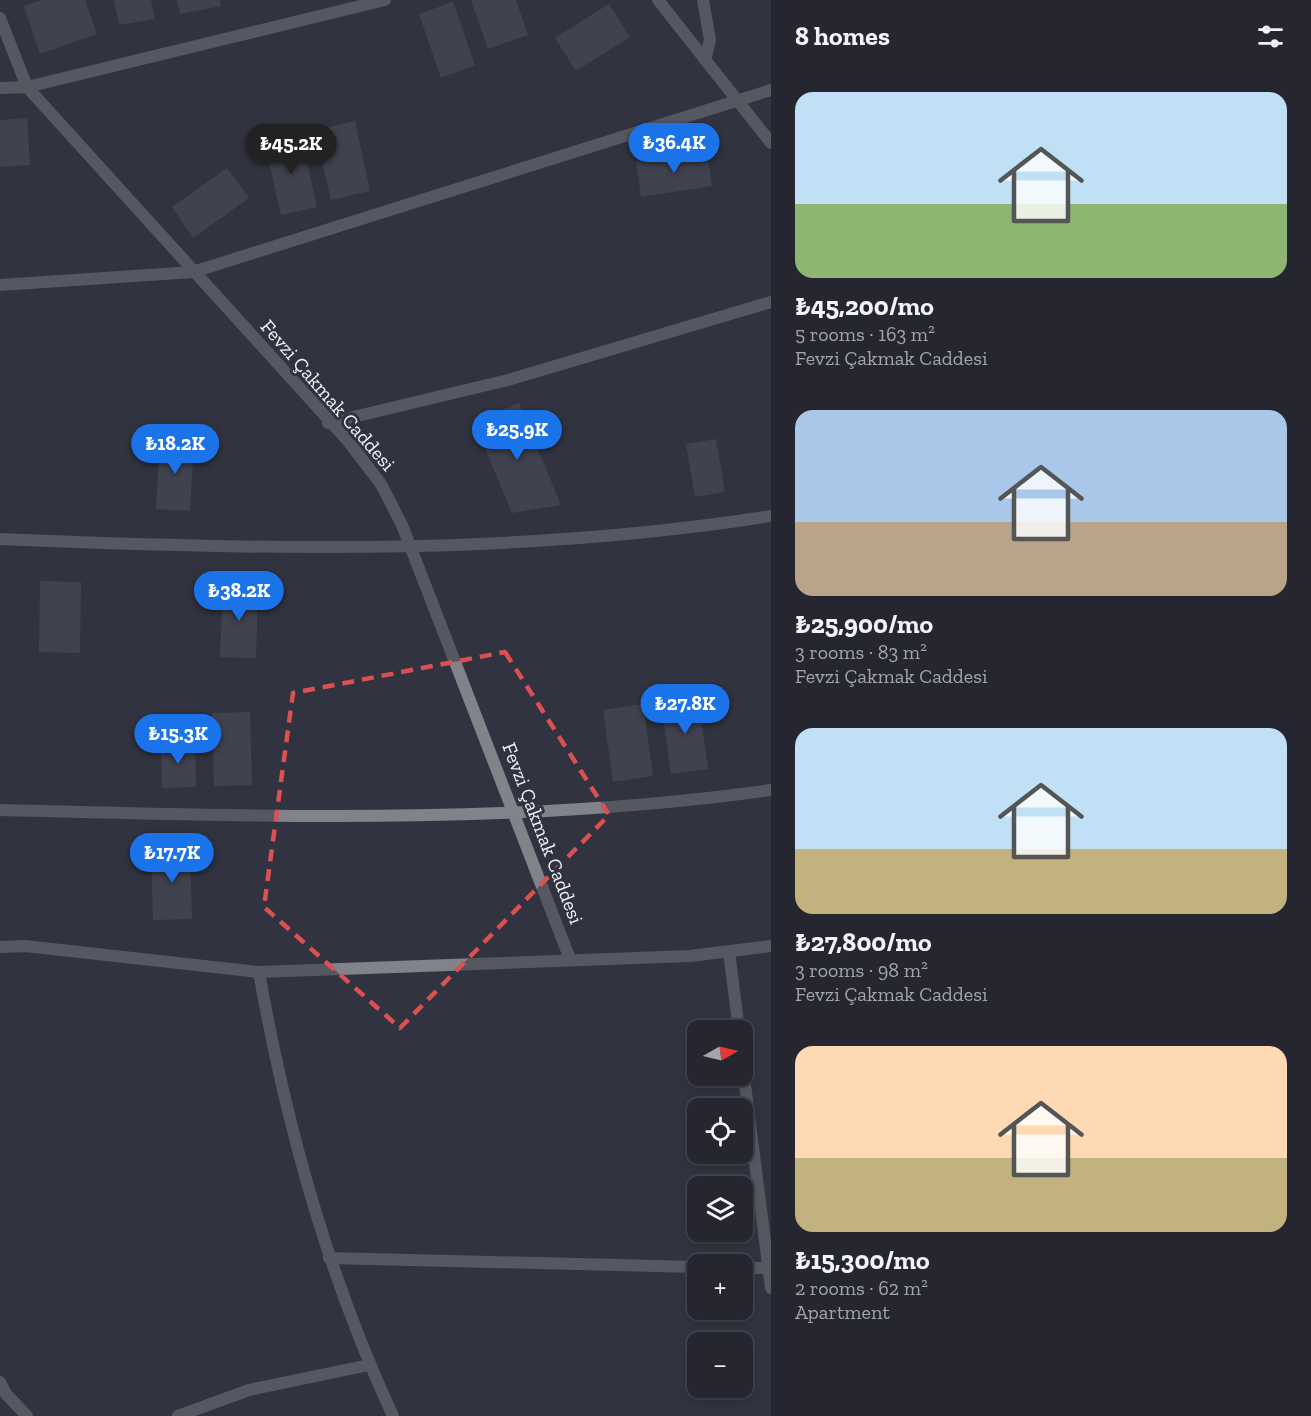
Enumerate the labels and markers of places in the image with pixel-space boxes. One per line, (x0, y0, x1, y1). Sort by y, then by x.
pin: ₺36.4K (625, 123, 723, 174)
pin: ₺45.2K (242, 124, 340, 175)
pin: ₺25.9K (468, 410, 566, 461)
pin: ₺18.2K (126, 424, 224, 475)
pin: ₺38.2K (190, 571, 288, 622)
pin: ₺27.8K (636, 684, 734, 735)
pin: ₺15.3K (129, 714, 227, 765)
pin: ₺17.7K (123, 833, 221, 884)

